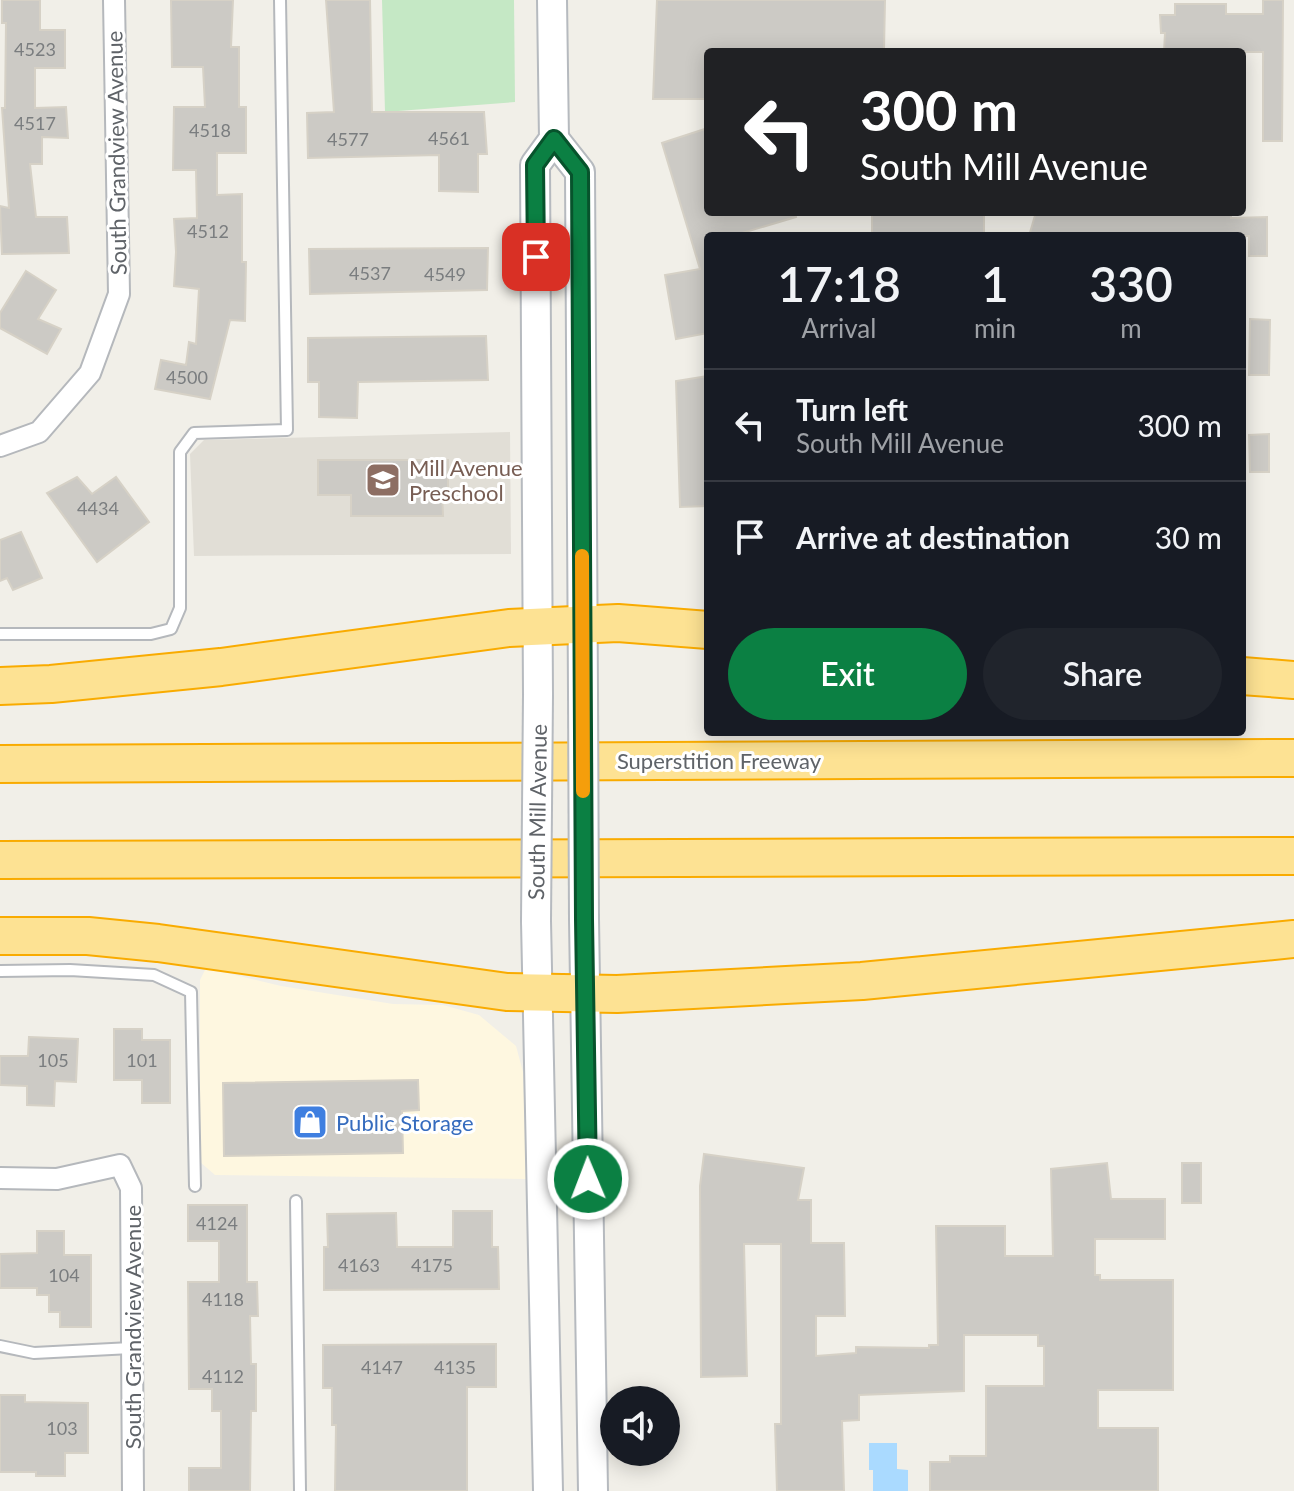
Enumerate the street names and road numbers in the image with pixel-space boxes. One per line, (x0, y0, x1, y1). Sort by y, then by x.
street label: South Grandview Avenue (100, 31, 132, 275)
street label: South Mill Avenue (522, 724, 552, 900)
street label: Superstition Freeway (617, 747, 822, 774)
street label: South Grandview Avenue (119, 1205, 146, 1449)

